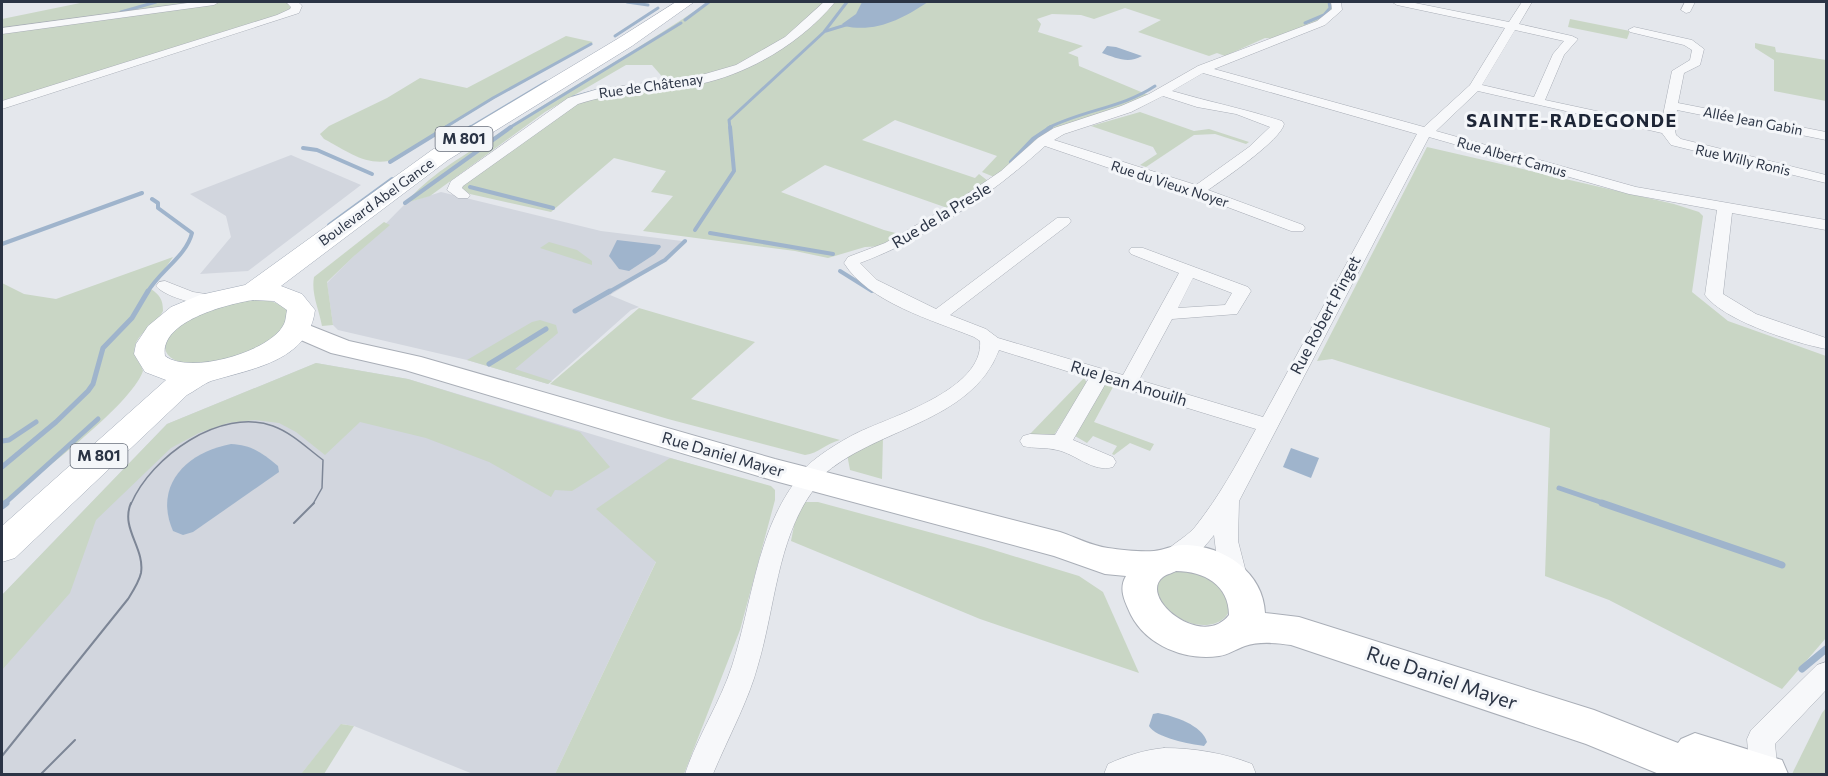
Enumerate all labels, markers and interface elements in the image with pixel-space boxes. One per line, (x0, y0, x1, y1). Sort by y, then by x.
street label: Rue de Châtenay (597, 70, 704, 101)
street label: Allée Jean Gabin (1702, 103, 1804, 139)
district label: SAINTE-RADEGONDE (1466, 109, 1678, 131)
road number: M 801 (436, 127, 492, 151)
street label: Rue Albert Camus (1455, 133, 1569, 180)
street label: Rue Willy Ronis (1694, 140, 1792, 179)
street label: Boulevard Abel Gance (315, 154, 437, 249)
street label: Rue du Vieux Noyer (1109, 156, 1232, 211)
street label: Rue de la Presle (888, 178, 994, 251)
street label: Rue Robert Pinget (1285, 252, 1364, 377)
street label: Rue Jean Anouilh (1069, 356, 1190, 409)
street label: Rue Daniel Mayer (660, 427, 787, 480)
road number: M 801 (70, 444, 128, 468)
street label: Rue Daniel Mayer (1364, 640, 1521, 714)

